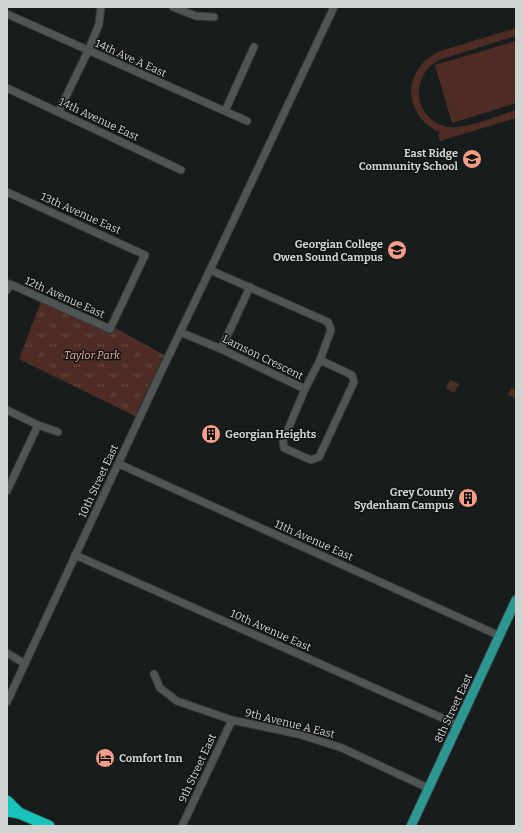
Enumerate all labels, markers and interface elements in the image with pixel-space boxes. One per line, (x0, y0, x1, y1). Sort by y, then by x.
street label: 14th Ave A East (93, 37, 169, 80)
street label: 14th Avenue East (57, 95, 141, 144)
place label: East Ridge Community School (359, 147, 459, 173)
school or university icon: East Ridge Community School (461, 148, 483, 170)
street label: 13th Avenue East (39, 190, 123, 237)
place label: Georgian College Owen Sound Campus (273, 238, 384, 264)
school or university icon: Georgian College Owen Sound Campus (386, 239, 408, 261)
street label: 12th Avenue East (23, 274, 107, 321)
street label: Lamson Crescent (220, 332, 305, 383)
park label: Taylor Park (64, 349, 121, 362)
building icon: Georgian Heights (200, 423, 222, 445)
place label: Georgian Heights (225, 428, 317, 441)
street label: 10th Street East (76, 442, 121, 520)
place label: Grey County Sydenham Campus (354, 486, 455, 512)
building icon: Grey County Sydenham Campus (457, 487, 479, 509)
street label: 11th Avenue East (273, 517, 355, 564)
street label: 10th Avenue East (228, 607, 313, 654)
street label: 8th Street East (432, 672, 475, 745)
street label: 9th Avenue A East (244, 706, 336, 741)
street label: 9th Street East (176, 732, 219, 805)
hotel icon: Comfort Inn (94, 747, 116, 769)
place label: Comfort Inn (119, 752, 183, 765)

